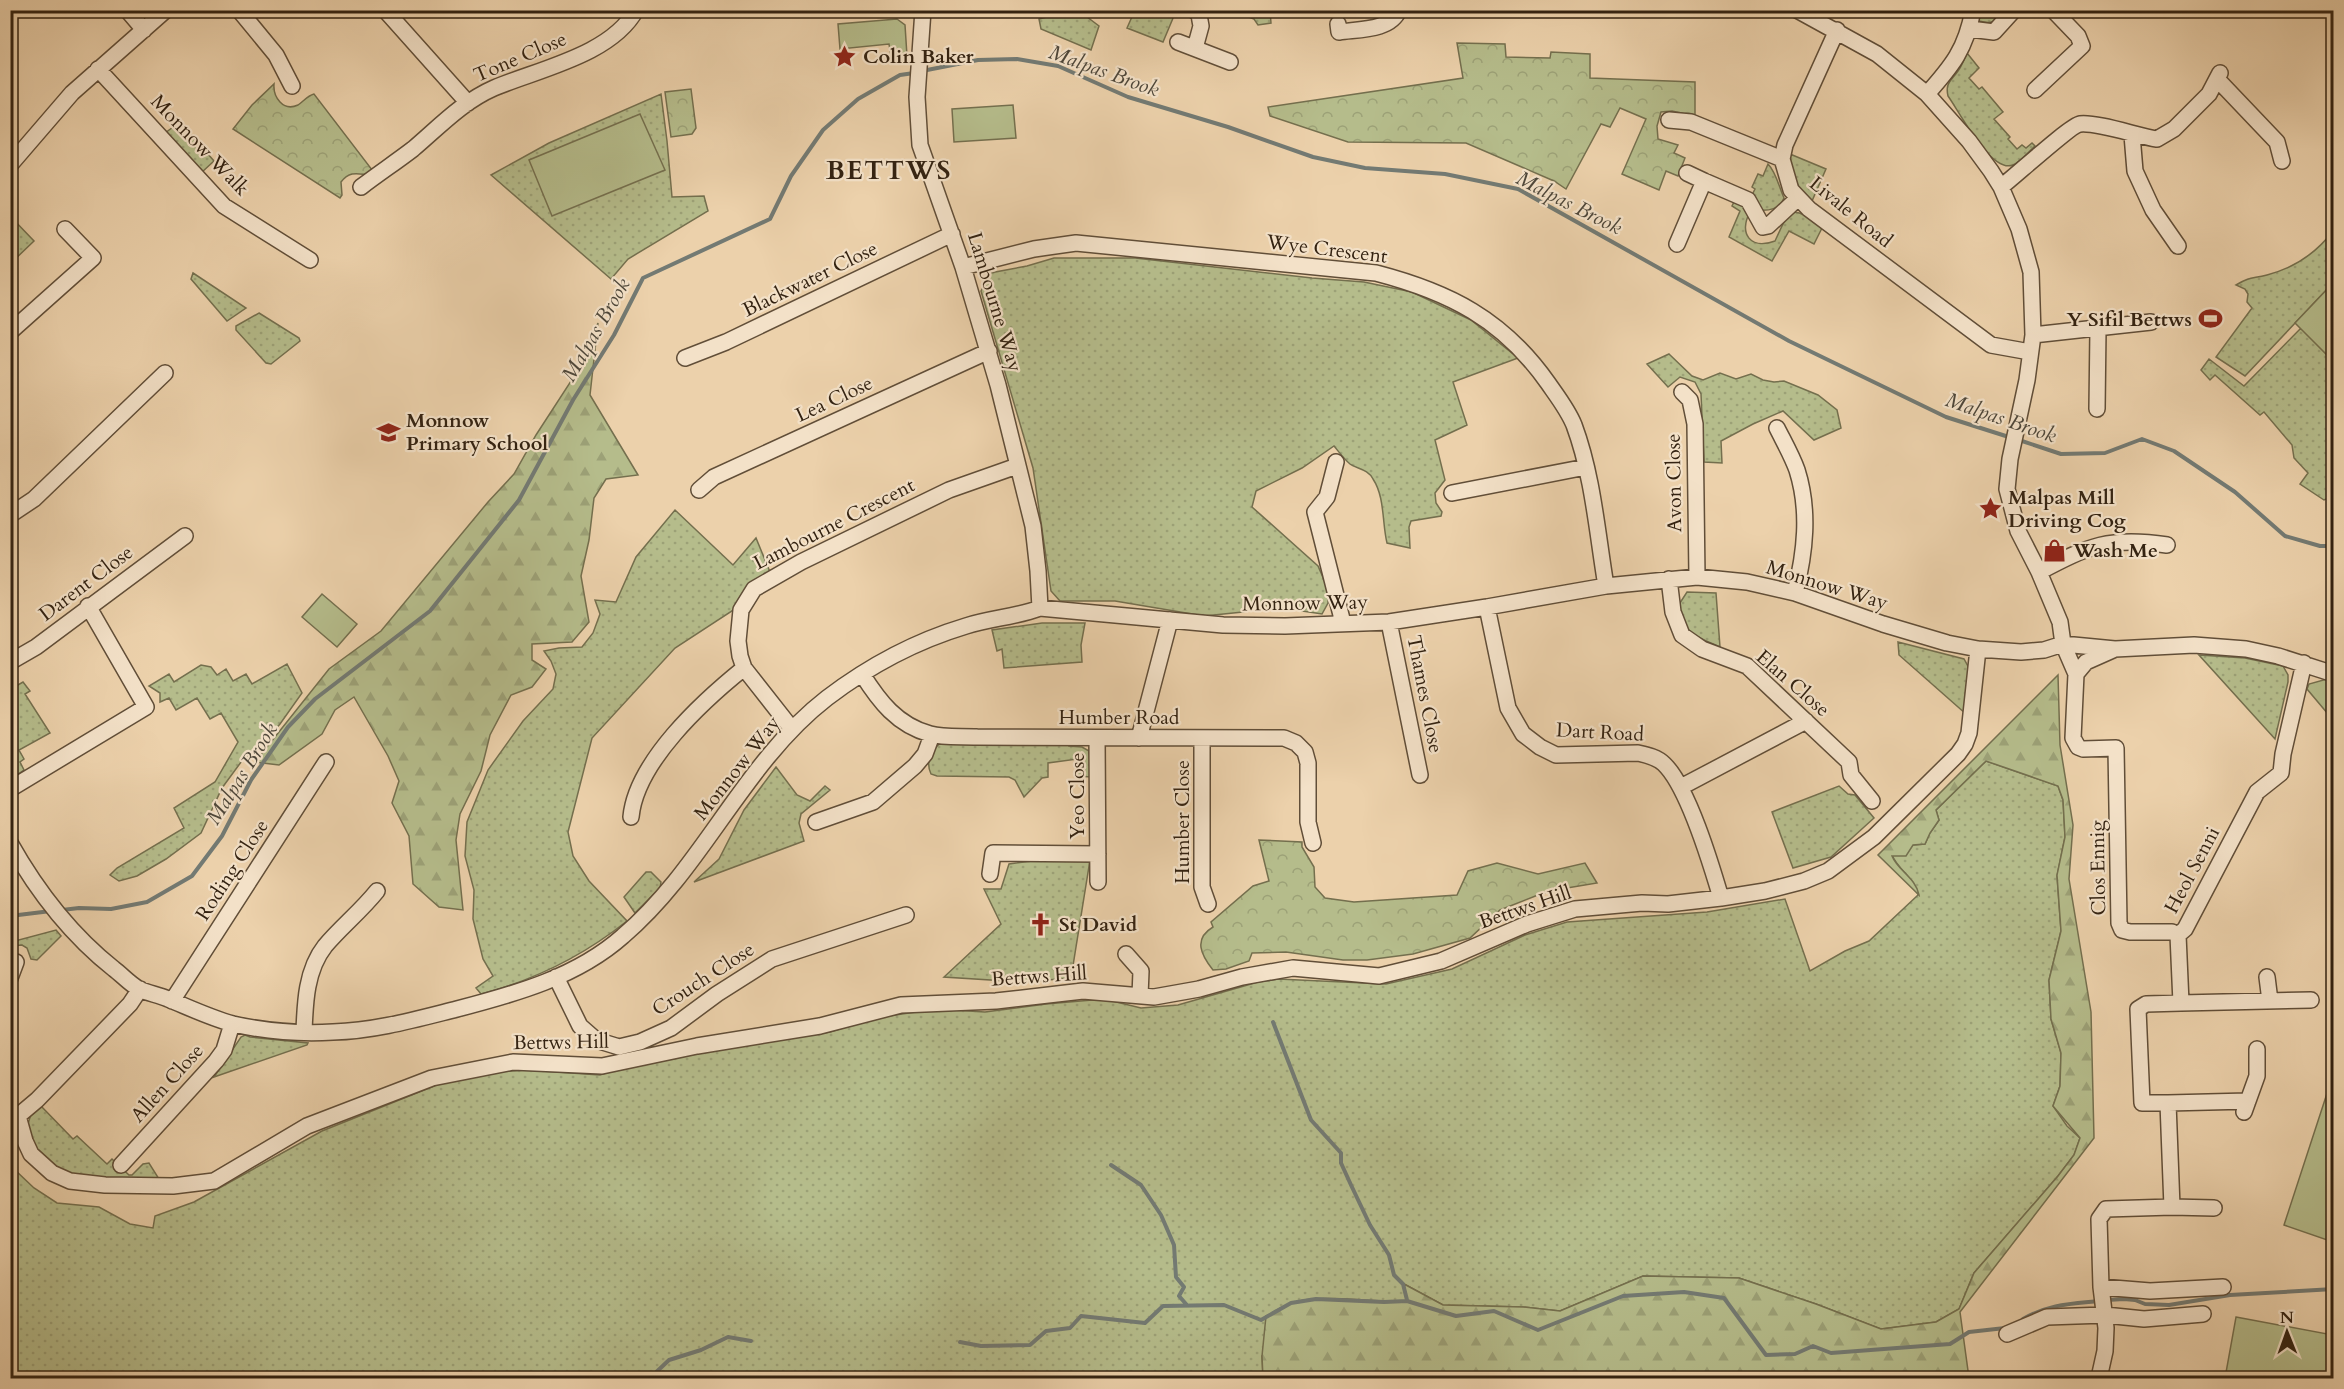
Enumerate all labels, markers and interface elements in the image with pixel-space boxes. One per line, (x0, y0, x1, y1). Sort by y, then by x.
street label: Tone Close (469, 25, 571, 89)
water label: Malpas Brook (1045, 38, 1164, 105)
place icon: Colin Baker (832, 43, 858, 69)
place label: Colin Baker (863, 43, 975, 70)
street label: Monnow Walk (145, 88, 255, 202)
district label: BETTWS (826, 153, 952, 188)
water label: Malpas Brook (1511, 164, 1628, 242)
street label: Livale Road (1804, 170, 1899, 254)
street label: Wye Crescent (1264, 228, 1390, 270)
street label: Lambourne Way (961, 229, 1029, 375)
street label: Blackwater Close (738, 235, 882, 323)
water label: Malpas Brook (555, 272, 638, 387)
place label: Y Sifil Bettws (2067, 306, 2192, 333)
sports icon: Y Sifil Bettws (2197, 306, 2223, 332)
street label: Lea Close (791, 369, 877, 429)
water label: Malpas Brook (1942, 386, 2061, 451)
place label: Monnow Primary School (406, 407, 548, 457)
school or university icon: Monnow Primary School (375, 419, 401, 445)
street label: Avon Close (1660, 433, 1688, 533)
street label: Lambourne Crescent (749, 471, 920, 576)
place label: Malpas Mill Driving Cog (2008, 484, 2126, 534)
place icon: Malpas Mill Driving Cog (1977, 496, 2003, 522)
shop icon: Wash Me (2042, 537, 2068, 563)
place label: Wash Me (2072, 537, 2158, 564)
street label: Darent Close (33, 539, 139, 627)
street label: Monnow Way (1763, 554, 1892, 616)
street label: Monnow Way (1242, 588, 1369, 618)
street label: Thames Close (1400, 633, 1450, 755)
street label: Elan Close (1750, 643, 1836, 723)
street label: Humber Road (1058, 704, 1180, 731)
street label: Monnow Way (688, 710, 787, 826)
street label: Dart Road (1555, 716, 1645, 748)
water label: Malpas Brook (199, 717, 285, 831)
street label: Yeo Close (1064, 752, 1091, 840)
street label: Humber Close (1169, 760, 1196, 884)
street label: Roding Close (189, 814, 275, 926)
street label: Clos Ennig (2084, 819, 2112, 916)
street label: Heol Senni (2158, 822, 2226, 918)
street label: Bettws Hill (1475, 879, 1575, 935)
church icon: St David (1028, 911, 1054, 937)
place label: St David (1059, 911, 1138, 938)
street label: Crouch Close (647, 936, 759, 1022)
street label: Bettws Hill (990, 959, 1088, 993)
street label: Bettws Hill (513, 1028, 609, 1056)
street label: Allen Close (124, 1038, 210, 1128)
north arrow (2257, 1302, 2317, 1362)
text: N (2280, 1307, 2294, 1329)

